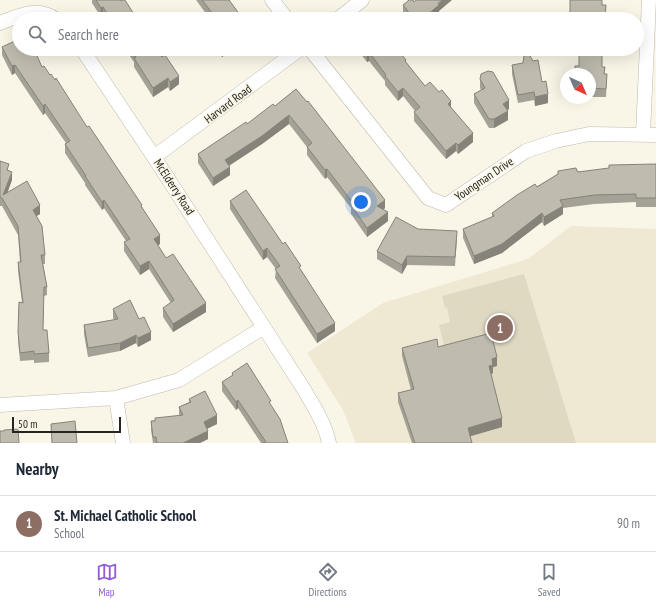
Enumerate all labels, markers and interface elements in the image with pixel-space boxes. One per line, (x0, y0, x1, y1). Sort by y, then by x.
search box (12, 12, 644, 56)
icon: search (26, 23, 48, 45)
text: Search here (58, 25, 119, 44)
north arrow (560, 68, 596, 104)
street label: Harvard Road (201, 81, 254, 126)
street label: Youngman Drive (451, 153, 516, 204)
street label: McElderry Road (151, 156, 198, 218)
your location (351, 192, 371, 212)
pin: 1 (487, 313, 513, 343)
scale bar (12, 415, 121, 434)
text: 50 m (18, 417, 37, 431)
text: Nearby (16, 458, 59, 480)
text: St. Michael Catholic School (54, 506, 196, 525)
text: 1 (26, 515, 32, 532)
text: 90 m (617, 515, 640, 532)
text: School (54, 525, 84, 542)
tab: Map (96, 561, 118, 599)
tab: Directions (309, 561, 347, 599)
tab: Saved (538, 561, 560, 599)

